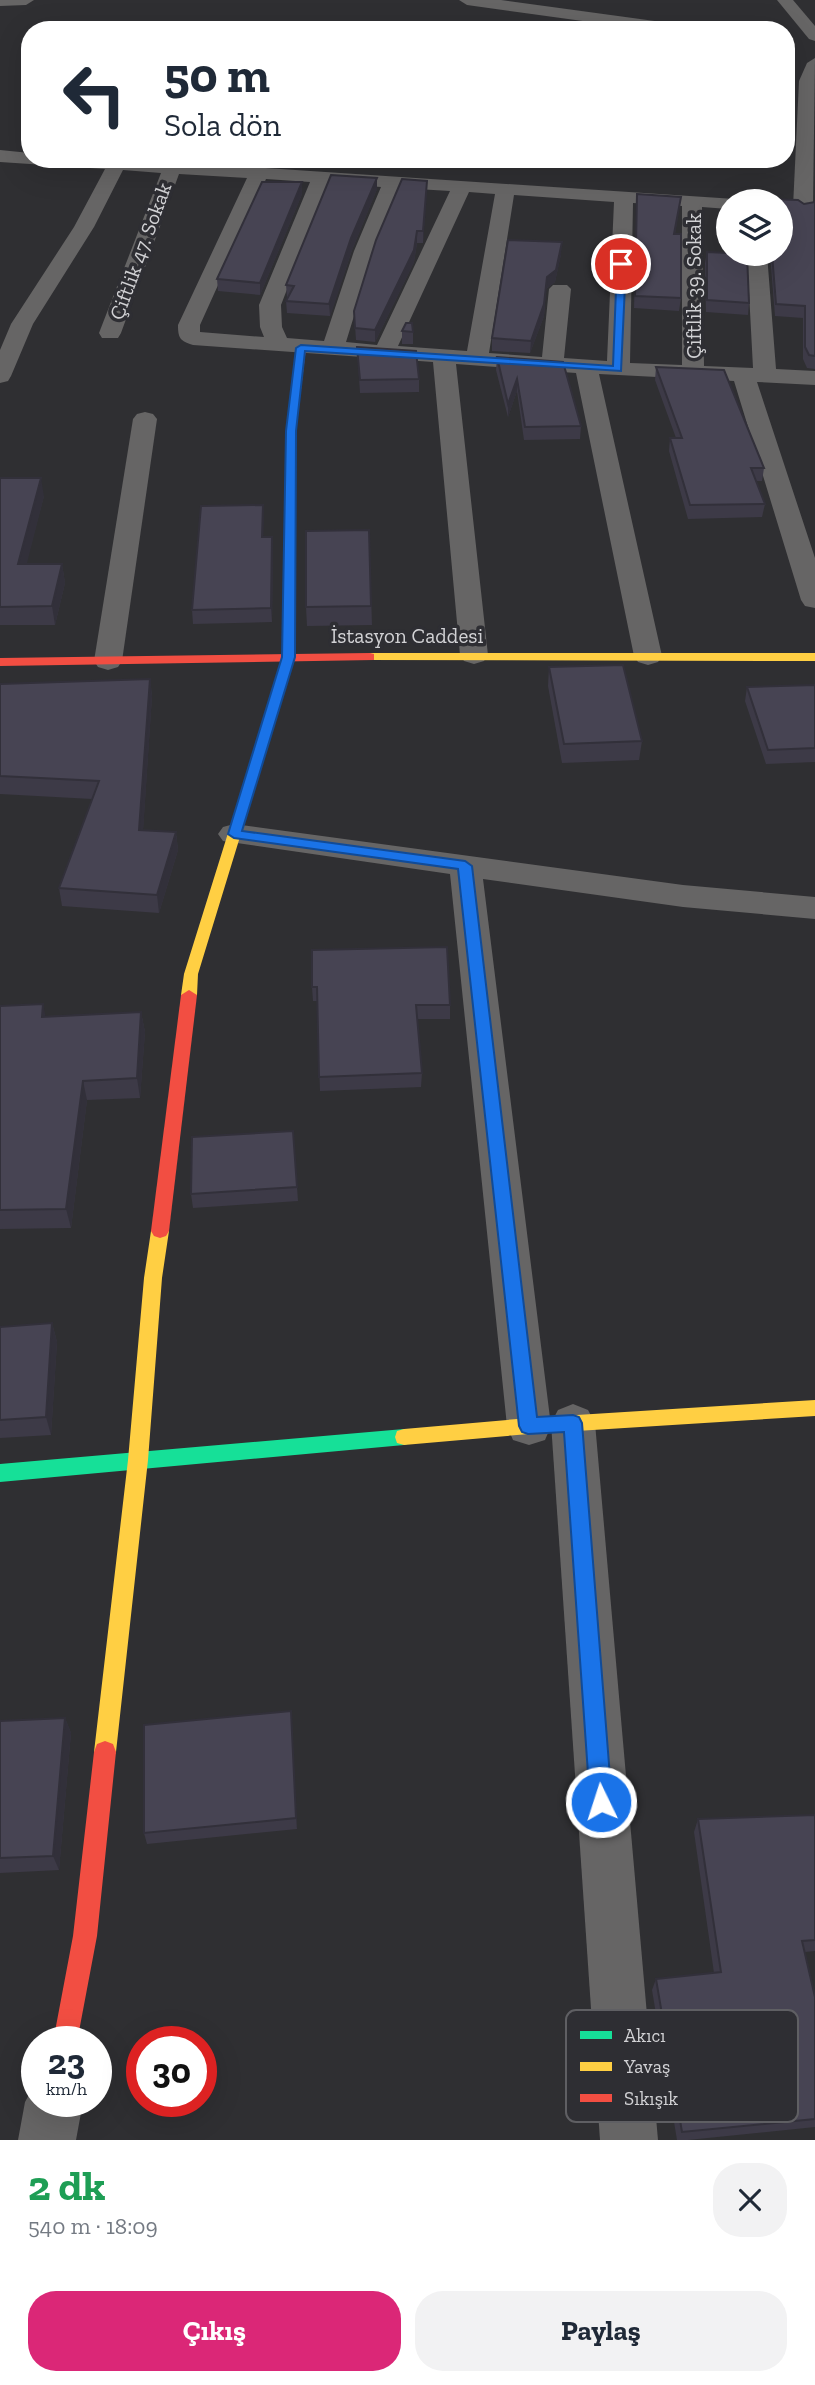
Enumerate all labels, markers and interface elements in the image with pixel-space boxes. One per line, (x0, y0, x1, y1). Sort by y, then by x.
text: 50 m (164, 46, 270, 105)
icon: left (49, 49, 140, 140)
text: Sola dön (164, 106, 281, 144)
street label: Çiftlik 47. Sokak (104, 179, 176, 323)
map controls (716, 189, 793, 266)
button: layers (716, 189, 793, 266)
street label: Çiftlik 39. Sokak (681, 213, 706, 359)
pin (591, 234, 651, 294)
icon: arrive (602, 245, 640, 283)
street label: İstasyon Caddesi (331, 623, 483, 648)
position arrow (564, 1765, 638, 1839)
legend (566, 2010, 798, 2122)
text: Akıcı (624, 2024, 666, 2047)
speed limit sign: 30 (126, 2026, 217, 2117)
text: 23 (48, 2041, 85, 2083)
text: Yavaş (623, 2055, 670, 2078)
text: km/h (46, 2078, 87, 2100)
text: Sıkışık (624, 2087, 678, 2110)
text: 2 dk (28, 2160, 106, 2211)
button: close (713, 2163, 787, 2237)
text: 540 m · 18:09 (28, 2212, 158, 2240)
button: Çıkış (28, 2291, 401, 2371)
button: Paylaş (415, 2291, 787, 2371)

